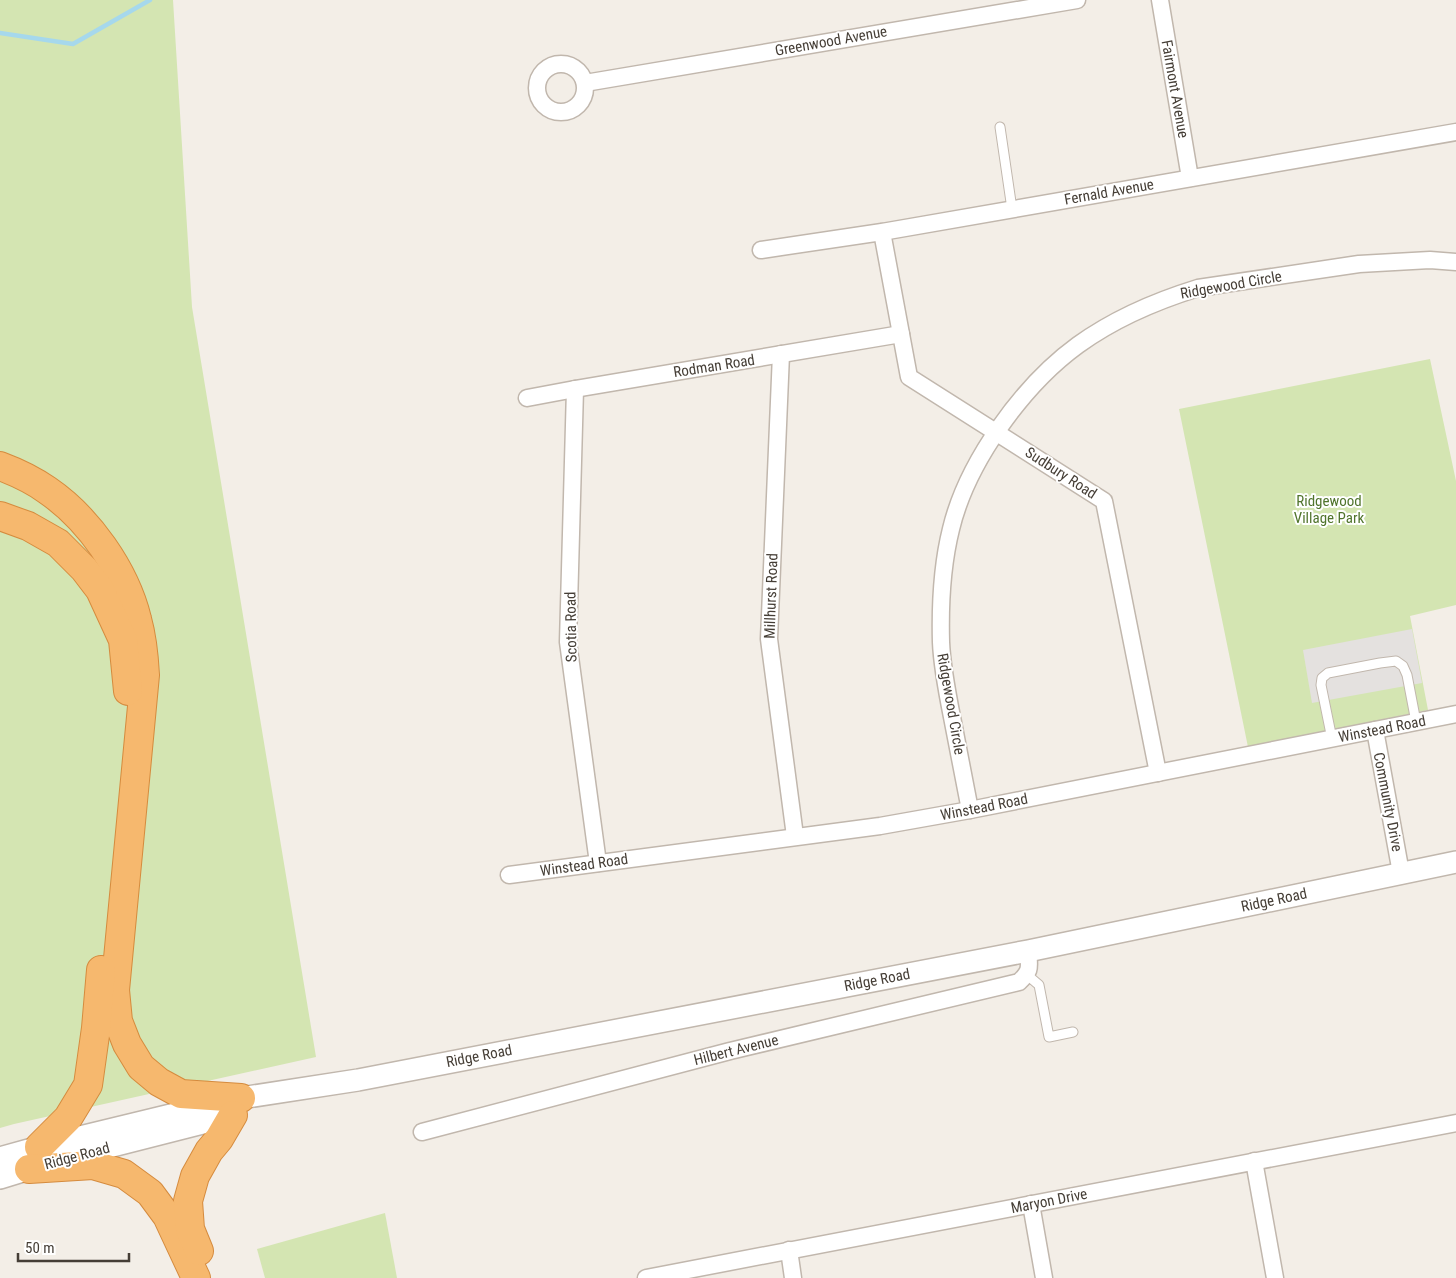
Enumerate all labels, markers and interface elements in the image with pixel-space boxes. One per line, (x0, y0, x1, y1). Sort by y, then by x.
street label: Greenwood Avenue (774, 22, 888, 60)
street label: Fairmont Avenue (1158, 39, 1192, 139)
street label: Fernald Avenue (1063, 175, 1155, 209)
street label: Ridgewood Circle (1179, 267, 1283, 303)
street label: Rodman Road (672, 351, 756, 381)
street label: Sudbury Road (1022, 443, 1100, 503)
park label: Ridgewood Village Park (1294, 492, 1365, 527)
street label: Millhurst Road (761, 553, 781, 639)
street label: Scotia Road (561, 591, 581, 663)
street label: Ridgewood Circle (933, 652, 969, 756)
street label: Winstead Road (1337, 712, 1427, 746)
street label: Community Drive (1370, 751, 1406, 853)
street label: Winstead Road (939, 790, 1029, 824)
street label: Winstead Road (539, 850, 629, 880)
street label: Ridge Road (1239, 884, 1309, 916)
street label: Ridge Road (842, 965, 912, 995)
street label: Hilbert Avenue (692, 1031, 780, 1069)
street label: Ridge Road (444, 1041, 514, 1071)
street label: Ridge Road (42, 1139, 112, 1173)
street label: Maryon Drive (1009, 1185, 1089, 1217)
scale bar (18, 1230, 129, 1262)
text: 50 m (25, 1239, 55, 1257)

